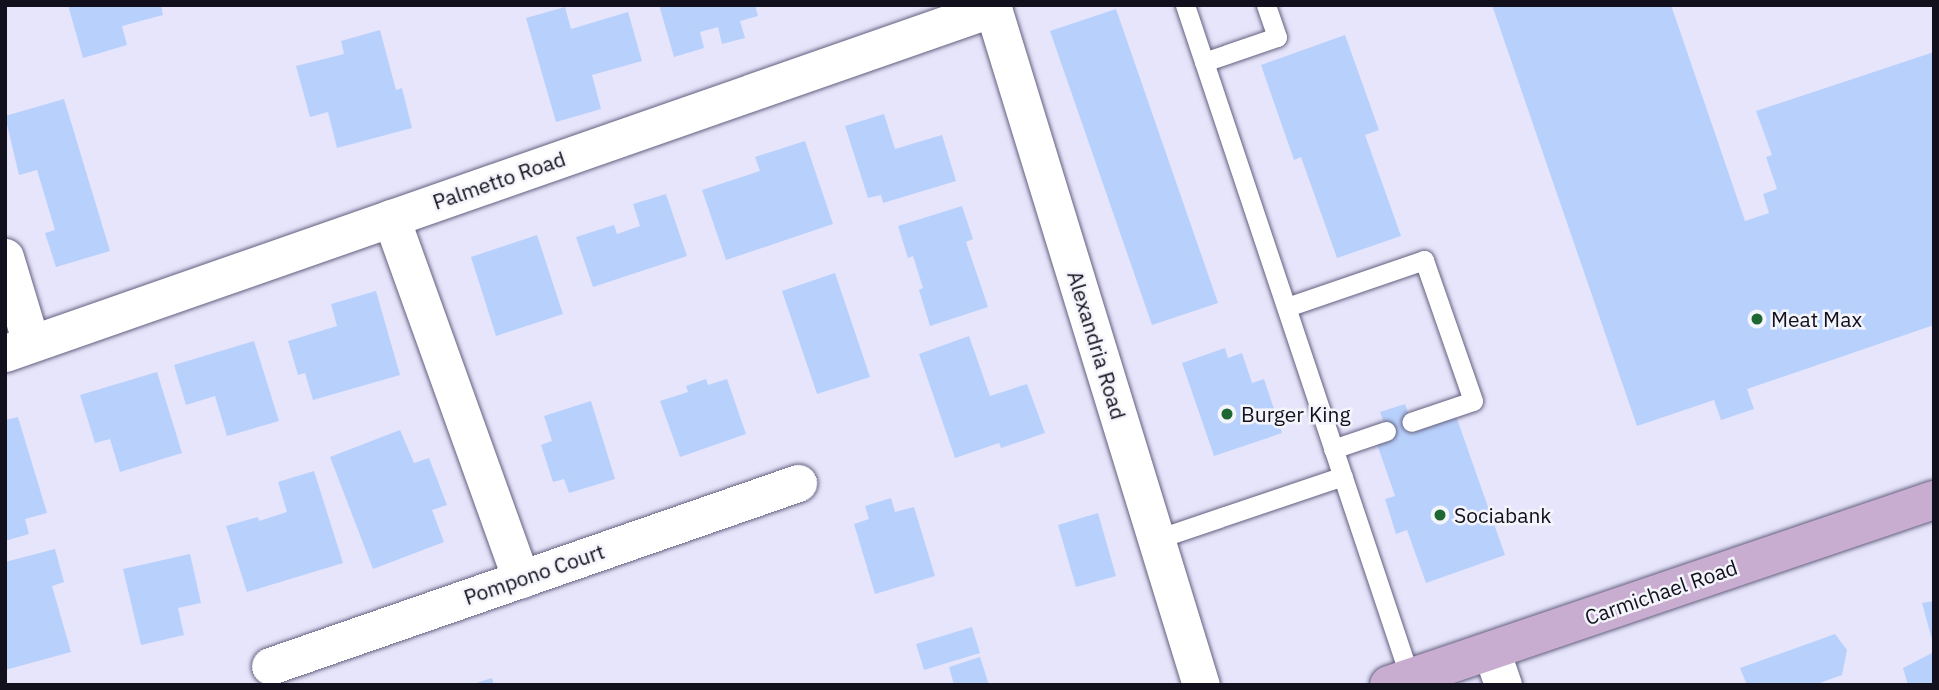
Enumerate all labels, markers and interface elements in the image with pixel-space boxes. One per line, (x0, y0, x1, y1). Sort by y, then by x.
street label: Palmetto Road (429, 145, 569, 215)
street label: Alexandria Road (1062, 268, 1132, 422)
place label: Meat Max (1771, 306, 1862, 332)
marker: Meat Max (1749, 311, 1765, 327)
place label: Burger King (1241, 401, 1351, 427)
marker: Burger King (1219, 406, 1235, 422)
place label: Sociabank (1454, 502, 1551, 528)
marker: Sociabank (1432, 507, 1448, 523)
street label: Pompono Court (460, 538, 608, 610)
street label: Carmichael Road (1581, 554, 1741, 630)

